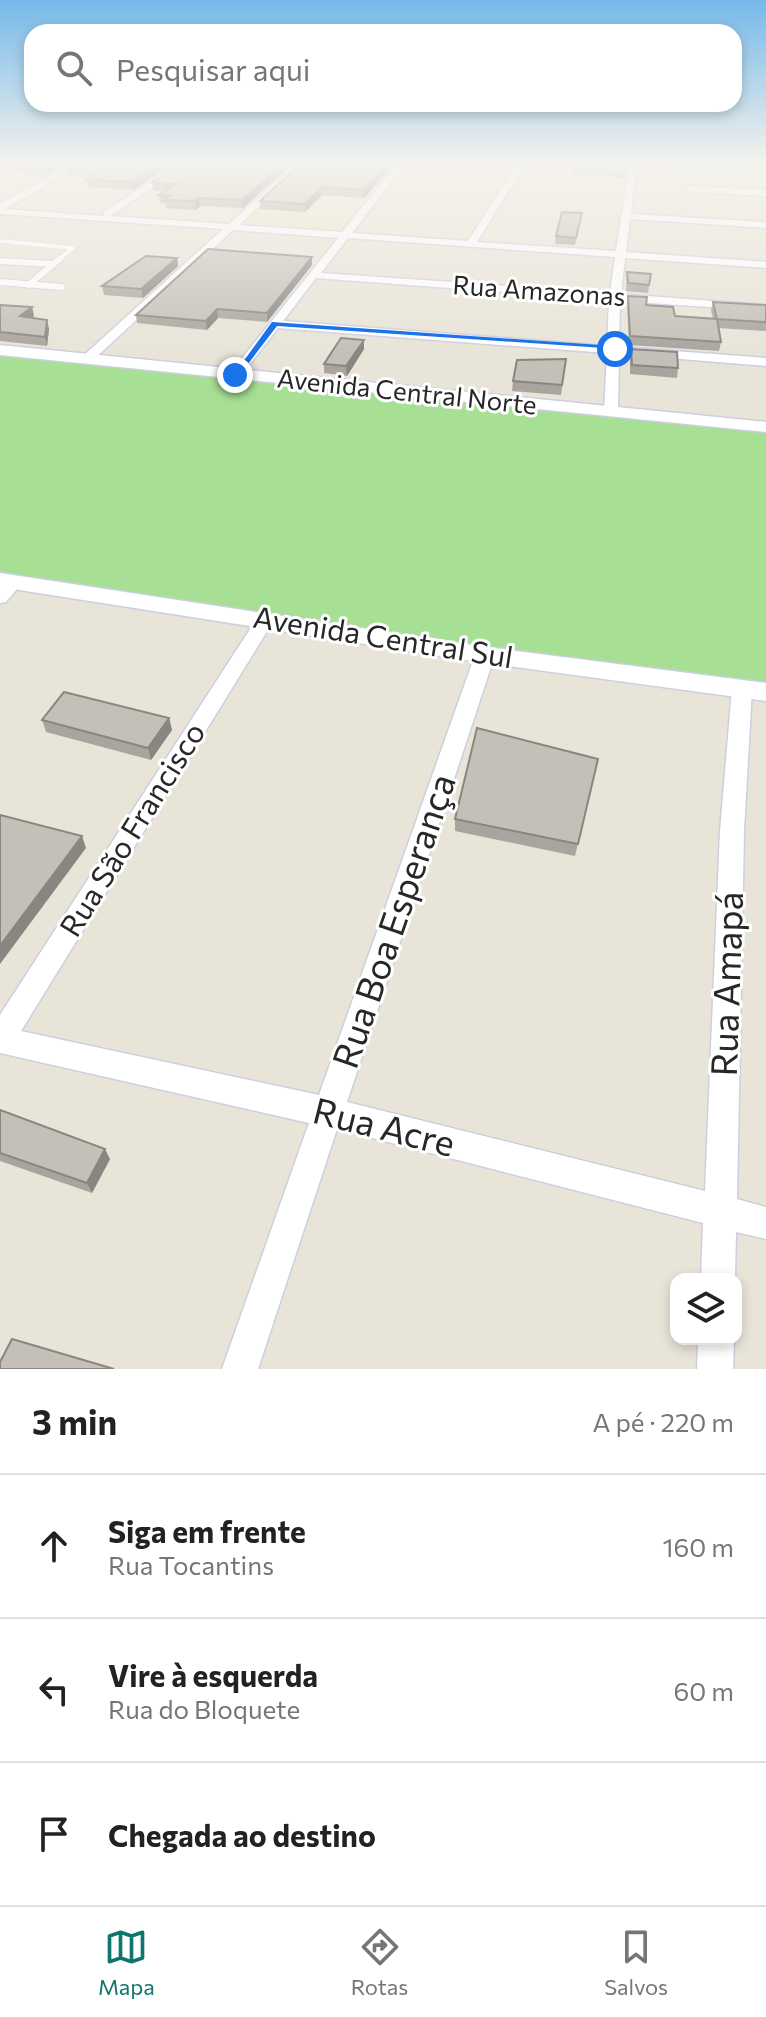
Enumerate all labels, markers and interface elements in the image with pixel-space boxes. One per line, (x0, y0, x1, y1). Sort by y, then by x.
search box (24, 24, 742, 112)
icon: search (52, 46, 96, 90)
text: Pesquisar aqui (116, 50, 311, 87)
street label: Rua Amazonas (452, 268, 627, 311)
route start (597, 331, 633, 367)
route end (217, 357, 253, 393)
street label: Avenida Central Norte (276, 361, 538, 420)
street label: Avenida Central Sul (251, 597, 516, 674)
street label: Rua São Francisco (50, 715, 212, 942)
street label: Rua Boa Esperança (321, 767, 463, 1073)
street label: Rua Amapá (700, 891, 750, 1077)
street label: Rua Acre (309, 1086, 460, 1164)
map controls (670, 1273, 742, 1345)
button: layers (670, 1273, 742, 1345)
text: 3 min (32, 1400, 117, 1442)
text: A pé · 220 m (593, 1406, 734, 1437)
text: Siga em frente (108, 1512, 306, 1549)
icon: ahead (32, 1524, 76, 1568)
text: 160 m (662, 1531, 734, 1562)
text: Rua Tocantins (108, 1549, 274, 1580)
text: Vire à esquerda (108, 1656, 318, 1693)
icon: left (32, 1668, 76, 1712)
text: 60 m (674, 1675, 734, 1706)
text: Rua do Bloquete (108, 1693, 300, 1724)
icon: arrive (32, 1812, 76, 1856)
text: Chegada ao destino (108, 1816, 376, 1853)
tab: Mapa (98, 1925, 155, 2000)
tab: Rotas (351, 1925, 408, 2000)
tab: Salvos (604, 1925, 668, 2000)

